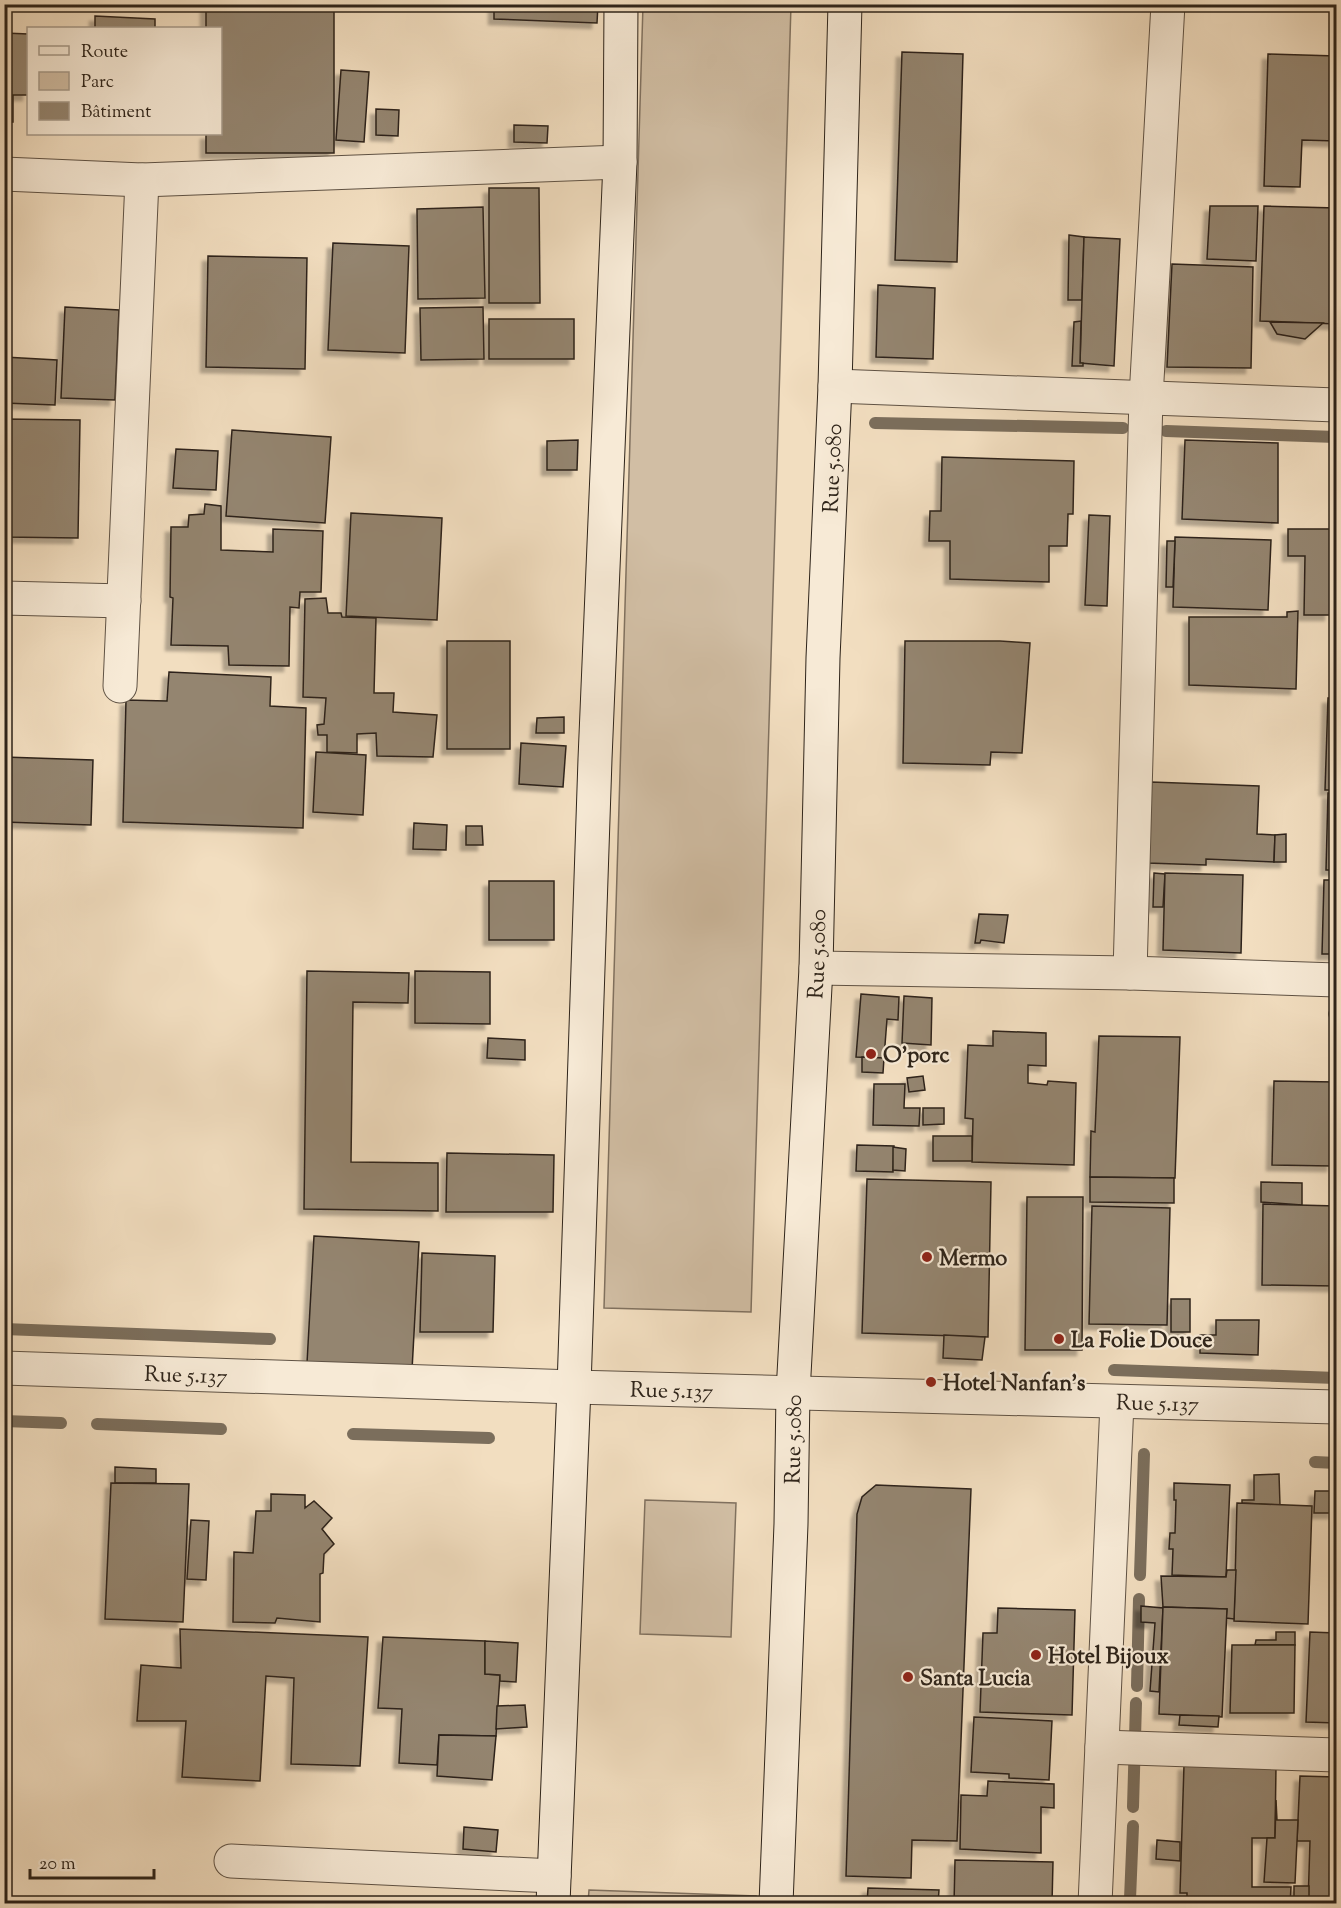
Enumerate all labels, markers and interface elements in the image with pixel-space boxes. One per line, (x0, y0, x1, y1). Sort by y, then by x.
legend (27, 27, 222, 135)
text: Route (81, 40, 128, 66)
text: Parc (81, 70, 114, 96)
text: Bâtiment (81, 100, 151, 126)
street label: Rue 5.080 (816, 423, 852, 514)
street label: Rue 5.080 (801, 909, 836, 1000)
place label: O’porc (883, 1041, 949, 1073)
marker: O’porc (864, 1047, 878, 1061)
place label: Mermo (939, 1244, 1007, 1276)
marker: Mermo (920, 1250, 934, 1264)
place label: La Folie Douce (1071, 1326, 1212, 1358)
marker: La Folie Douce (1052, 1332, 1066, 1346)
street label: Rue 5.137 (144, 1360, 228, 1394)
place label: Hotel Nanfan's (943, 1369, 1086, 1401)
street label: Rue 5.137 (630, 1375, 714, 1410)
marker: Hotel Nanfan's (924, 1375, 938, 1389)
street label: Rue 5.137 (1115, 1388, 1199, 1422)
street label: Rue 5.080 (779, 1394, 812, 1484)
place label: Hotel Bijoux (1048, 1642, 1169, 1674)
marker: Hotel Bijoux (1029, 1648, 1043, 1662)
place label: Santa Lucia (920, 1664, 1032, 1696)
marker: Santa Lucia (901, 1670, 915, 1684)
scale bar (30, 1842, 154, 1880)
text: 20 m (39, 1852, 76, 1878)

